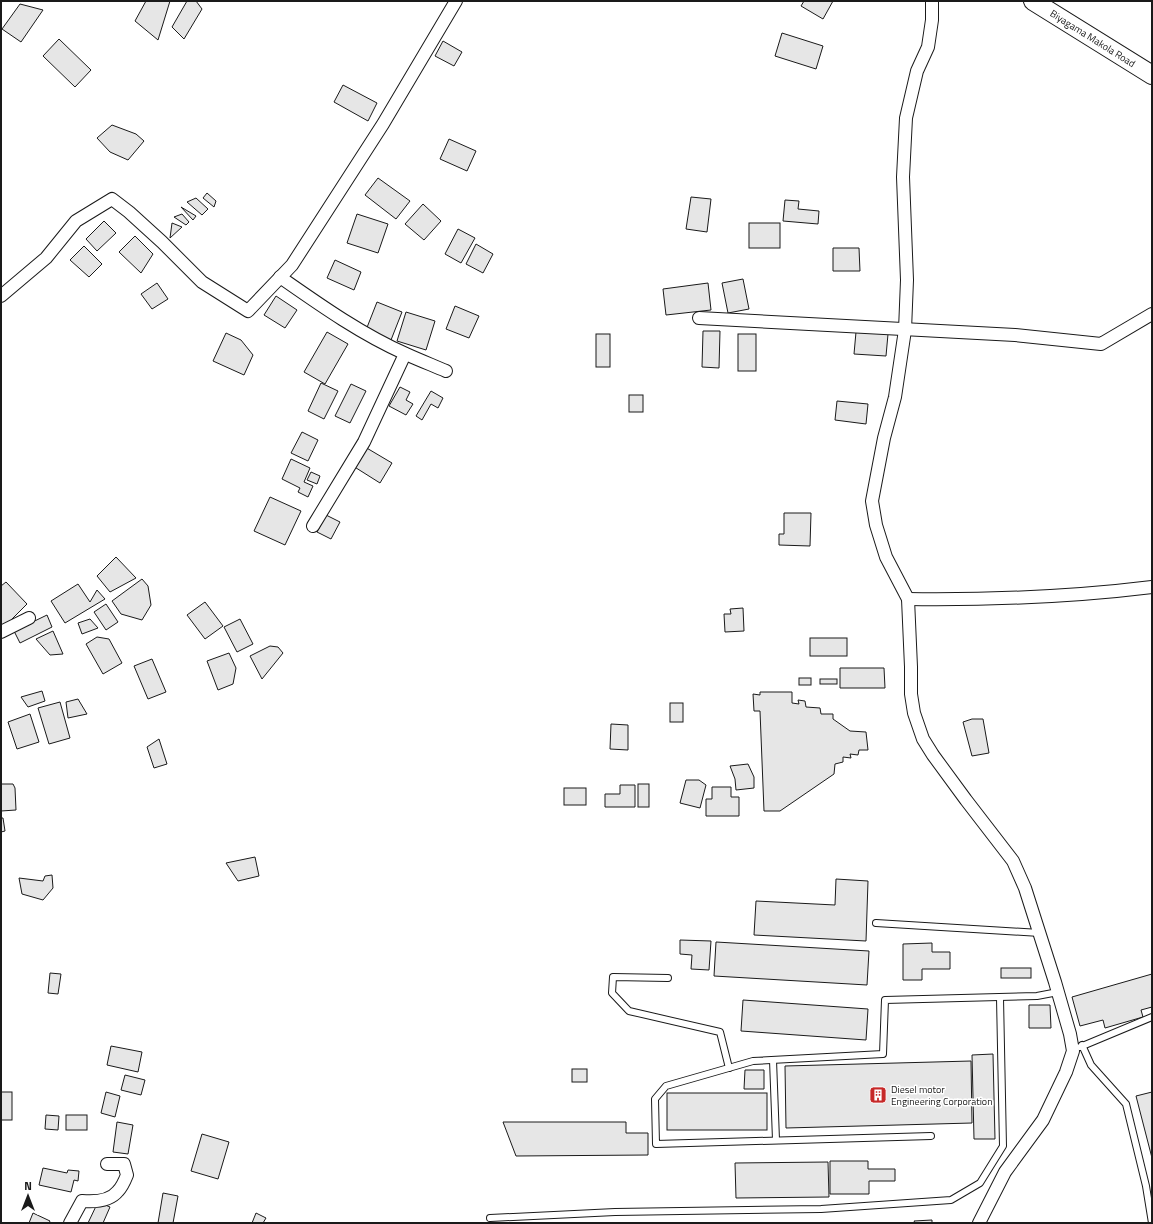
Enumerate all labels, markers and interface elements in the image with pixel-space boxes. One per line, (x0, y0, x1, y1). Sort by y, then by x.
street label: Biyagama Makola Road (1047, 6, 1138, 71)
place label: Diesel motor Engineering Corporation (891, 1082, 993, 1109)
building icon: Diesel motor Engineering Corporation (868, 1085, 888, 1105)
north arrow (8, 1176, 48, 1216)
text: N (24, 1178, 32, 1194)

